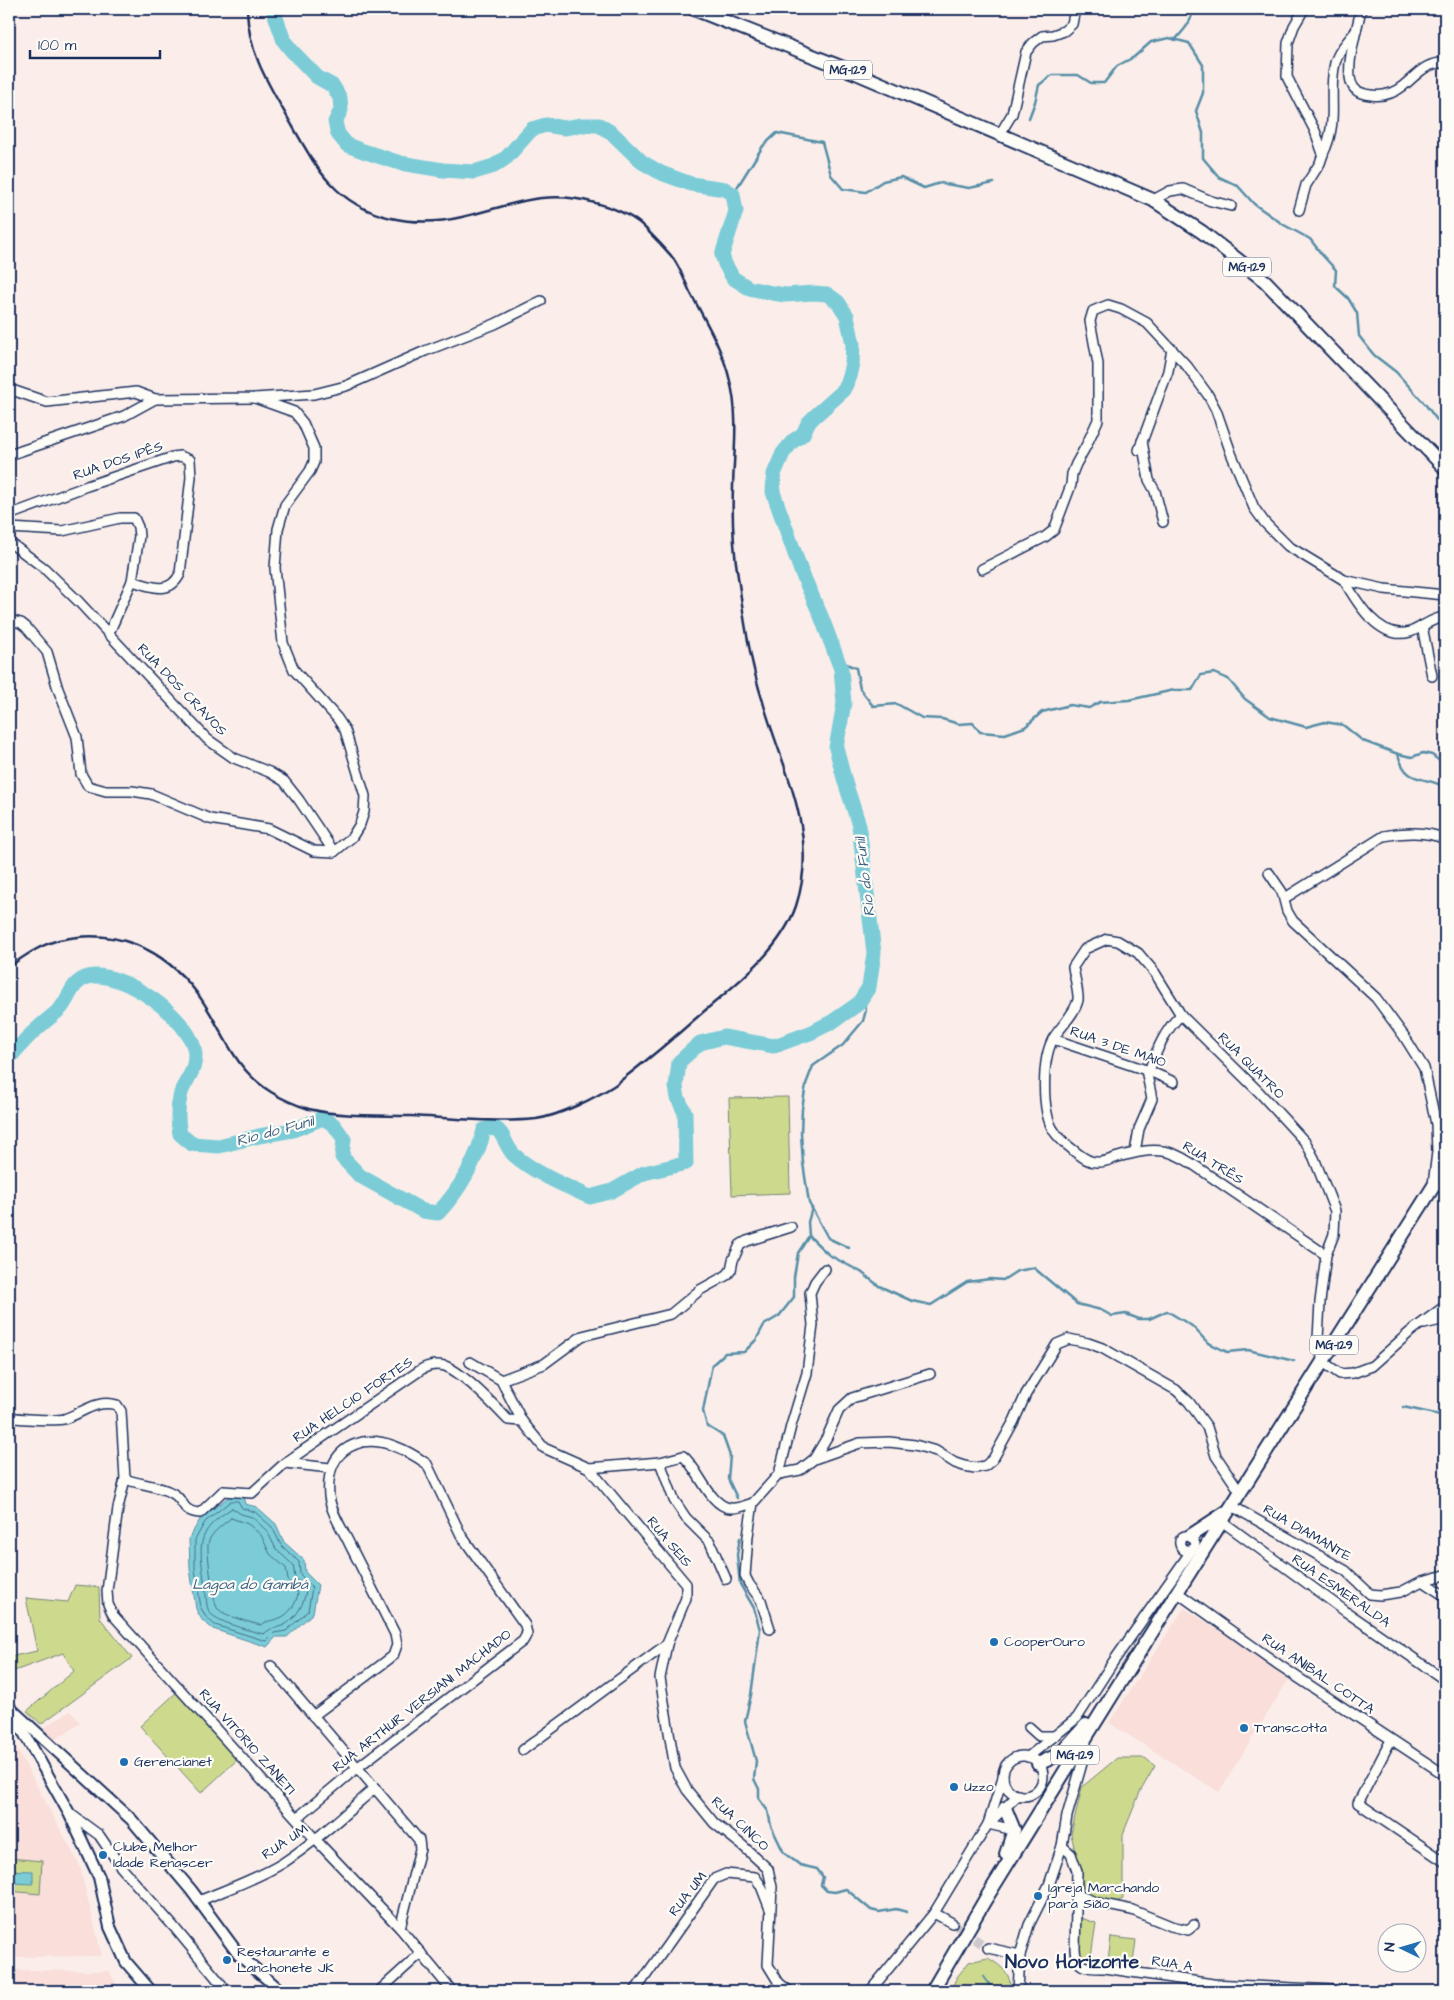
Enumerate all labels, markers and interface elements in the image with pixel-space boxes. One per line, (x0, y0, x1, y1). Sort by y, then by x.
scale bar (30, 28, 160, 60)
text: 100 m (38, 35, 77, 56)
road number: MG-129 (824, 60, 872, 80)
road number: MG-129 (1223, 258, 1271, 276)
street label: RUA DOS IPÊS (70, 436, 166, 486)
street label: RUA DOS CRAVOS (133, 639, 231, 741)
water label: Rio do Funil (850, 835, 880, 918)
street label: RUA 3 DE MAIO (1067, 1021, 1169, 1073)
street label: RUA QUATRO (1213, 1028, 1289, 1104)
water label: Rio do Funil (234, 1110, 318, 1151)
street label: RUA TRÊS (1179, 1136, 1247, 1190)
road number: MG-129 (1310, 1336, 1358, 1354)
street label: RUA HELCIO FORTES (289, 1352, 417, 1448)
street label: RUA DIAMANTE (1259, 1500, 1355, 1567)
street label: RUA SEIS (642, 1512, 696, 1572)
street label: RUA ESMERALDA (1288, 1549, 1394, 1633)
water label: Lagoa do Gambá (192, 1574, 309, 1596)
street label: RUA ARTHUR VERSIANI MACHADO (328, 1625, 516, 1777)
street label: RUA ANIBAL COTTA (1258, 1629, 1378, 1719)
place label: CooperOuro (1004, 1632, 1085, 1652)
marker: CooperOuro (988, 1636, 1000, 1648)
street label: RUA VITÓRIO ZANETI (194, 1685, 300, 1799)
place label: Transcotta (1254, 1718, 1327, 1738)
marker: Transcotta (1238, 1722, 1250, 1734)
road number: MG-129 (1051, 1746, 1099, 1764)
place label: Gerencianet (134, 1752, 212, 1772)
marker: Gerencianet (118, 1756, 130, 1768)
place label: Uzzo (964, 1777, 994, 1797)
marker: Uzzo (948, 1781, 960, 1793)
street label: RUA CINCO (707, 1792, 773, 1856)
street label: RUA UM (258, 1819, 312, 1865)
place label: Clube Melhor Idade Renascer (113, 1837, 213, 1873)
marker: Clube Melhor Idade Renascer (97, 1849, 109, 1861)
street label: RUA UM (664, 1867, 712, 1921)
place label: Igreja Marchando para Sião (1048, 1878, 1159, 1914)
marker: Igreja Marchando para Sião (1032, 1890, 1044, 1902)
north arrow (1376, 1922, 1426, 1972)
text: N (1380, 1941, 1400, 1952)
place label: Restaurante e Lanchonete JK (237, 1942, 334, 1978)
district label: Novo Horizonte (1005, 1949, 1140, 1976)
street label: RUA A (1150, 1951, 1194, 1977)
marker: Restaurante e Lanchonete JK (221, 1954, 233, 1966)

